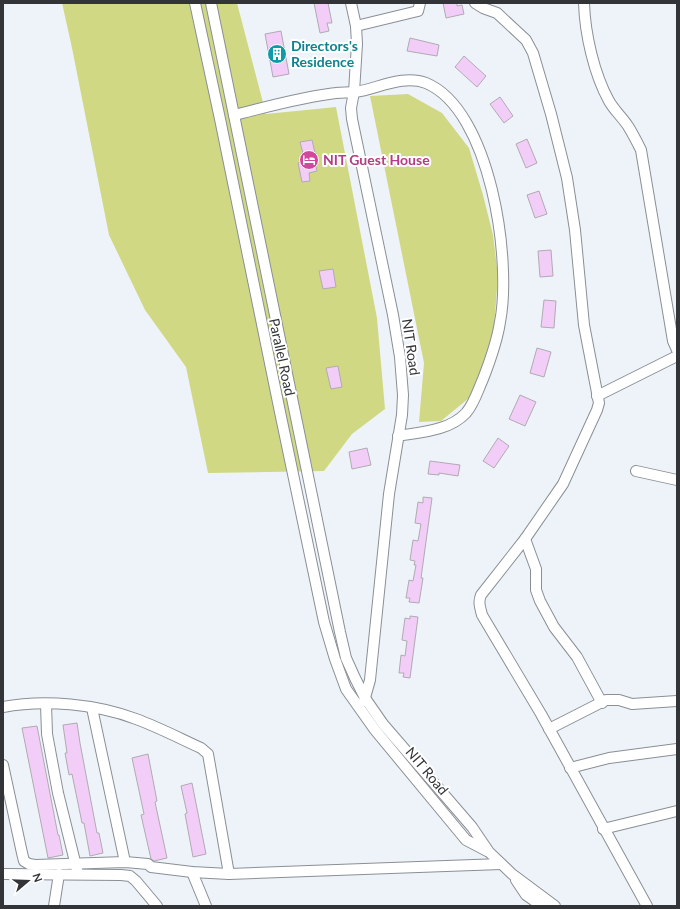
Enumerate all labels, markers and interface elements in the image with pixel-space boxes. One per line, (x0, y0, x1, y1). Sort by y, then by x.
place label: Directors's Residence (291, 37, 358, 70)
building icon: Directors's Residence (266, 43, 288, 65)
hotel icon: NIT Guest House (298, 149, 320, 171)
place label: NIT Guest House (323, 151, 430, 168)
street label: Parallel Road (266, 316, 299, 397)
street label: NIT Road (399, 317, 424, 376)
street label: NIT Road (403, 743, 452, 798)
north arrow (8, 861, 48, 901)
text: N (30, 871, 45, 884)

